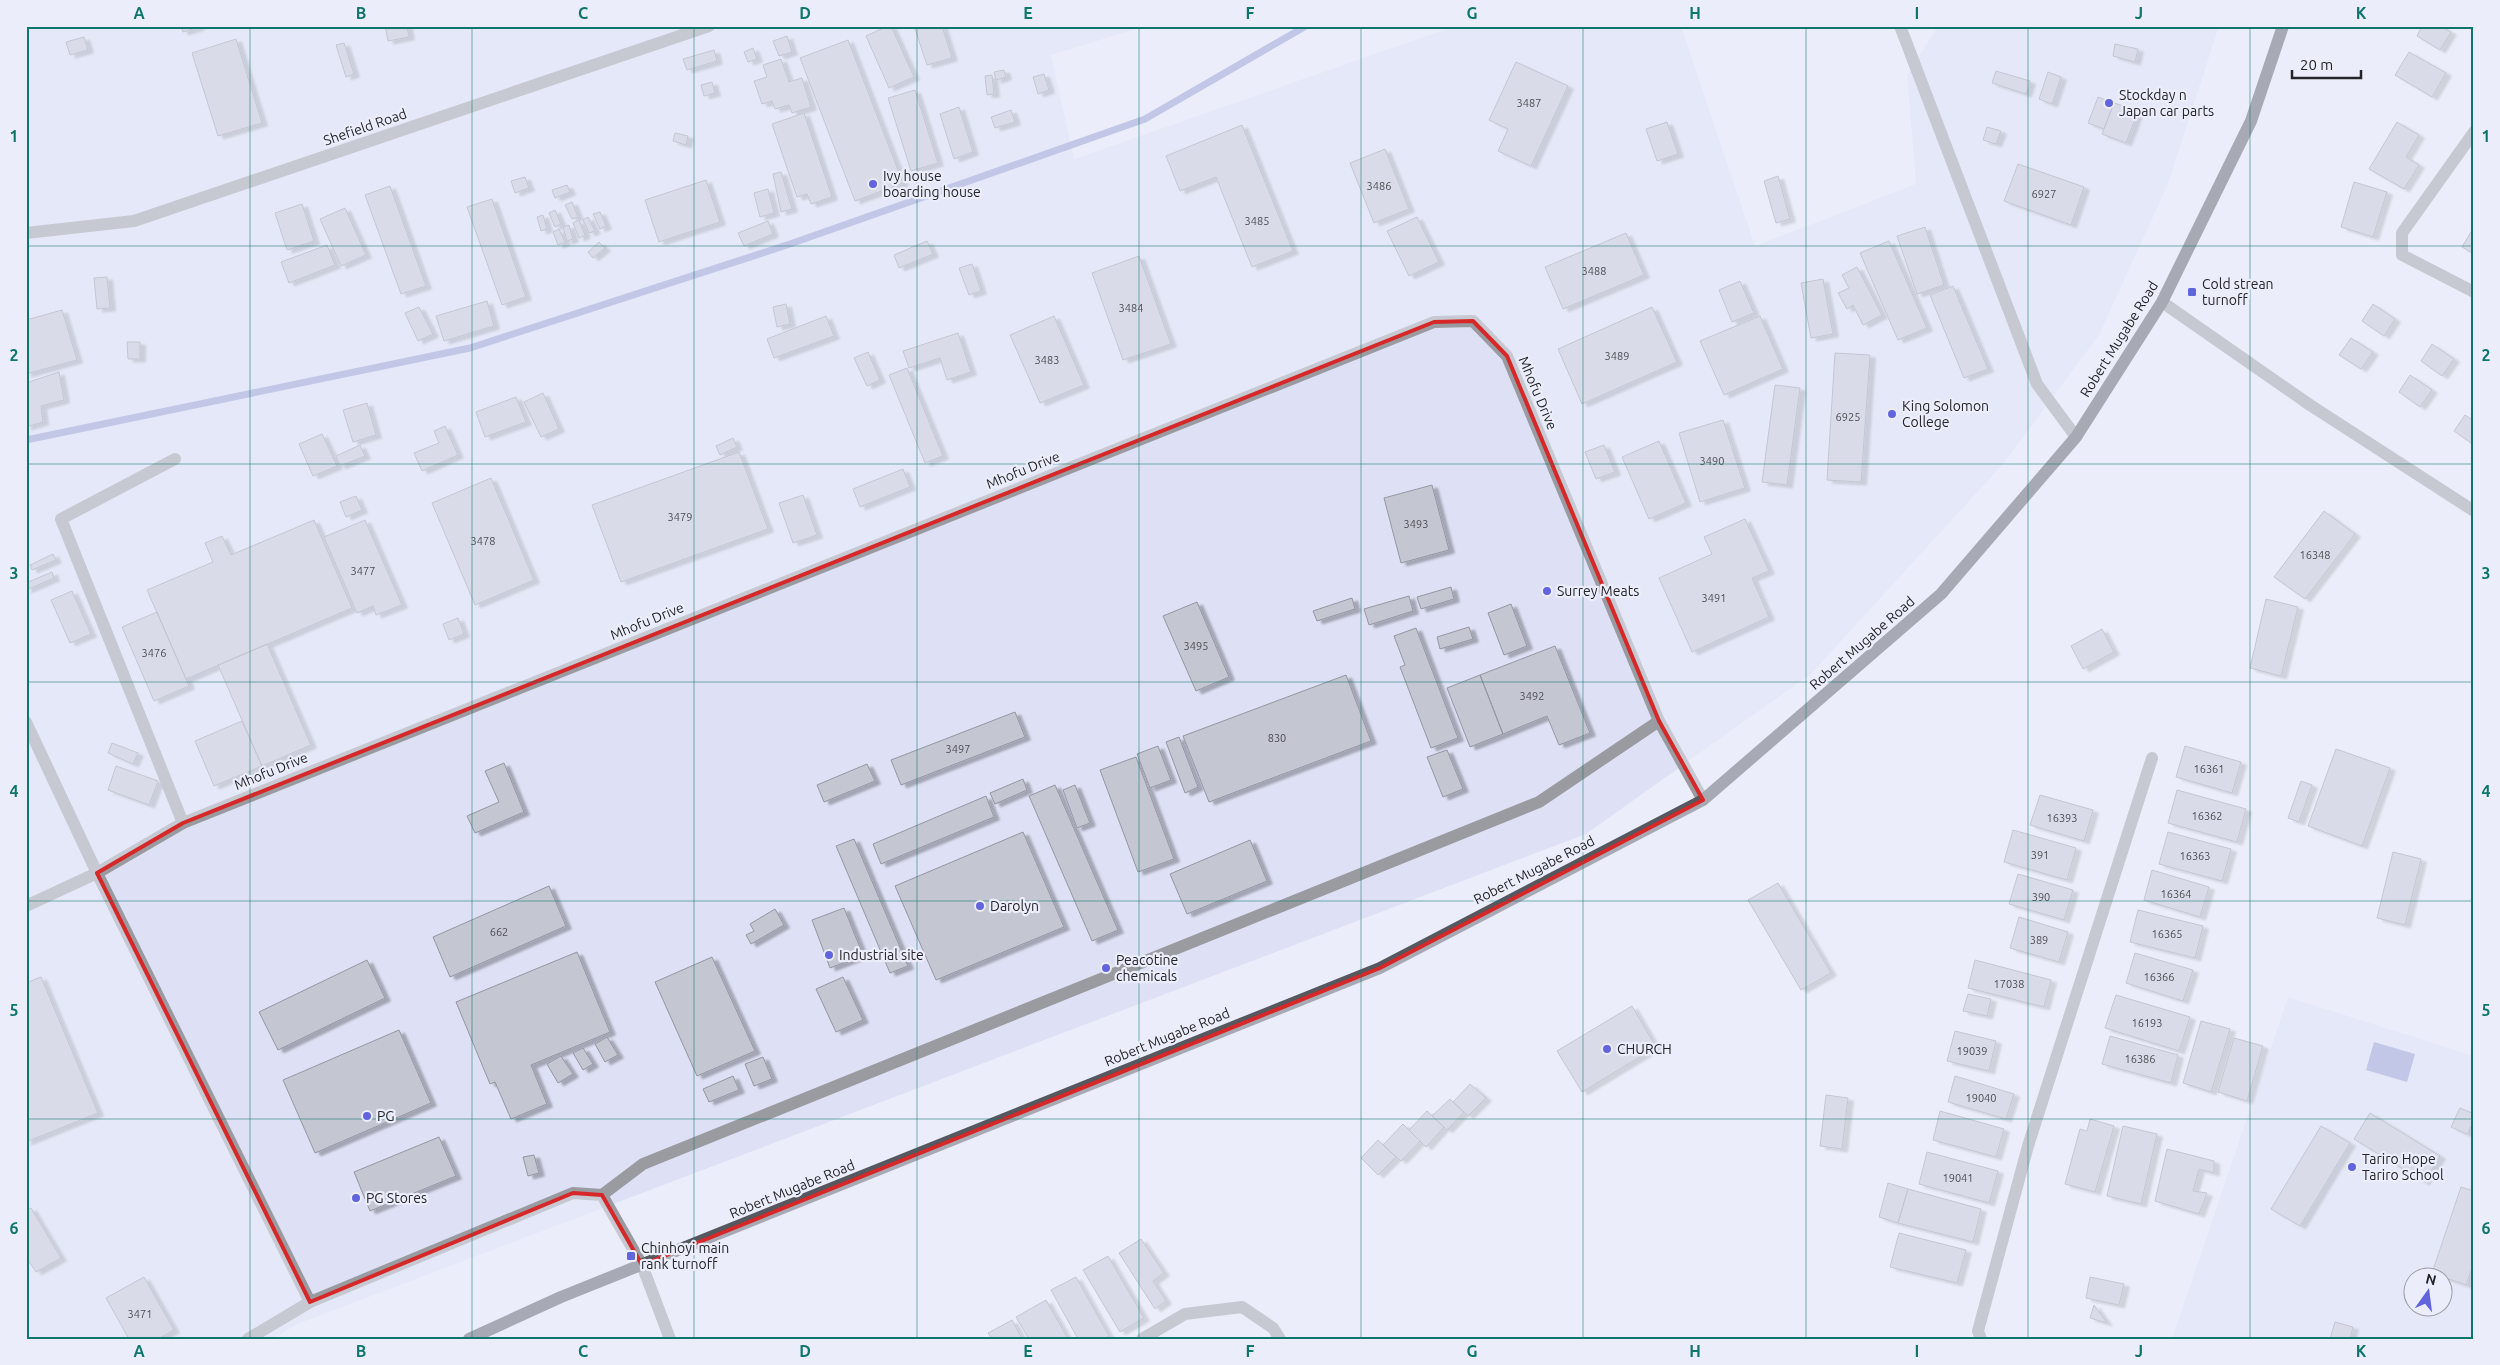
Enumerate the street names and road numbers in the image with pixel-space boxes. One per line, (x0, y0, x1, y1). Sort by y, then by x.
street label: Shefield Road (321, 105, 409, 149)
street label: Robert Mugabe Road (2077, 278, 2161, 400)
street label: Mhofu Drive (1515, 354, 1561, 432)
street label: Mhofu Drive (984, 448, 1062, 492)
street label: Robert Mugabe Road (1806, 593, 1918, 693)
street label: Mhofu Drive (608, 599, 686, 643)
street label: Mhofu Drive (232, 749, 310, 793)
street label: Robert Mugabe Road (1471, 833, 1597, 907)
street label: Robert Mugabe Road (1102, 1005, 1232, 1069)
street label: Robert Mugabe Road (727, 1157, 857, 1221)

